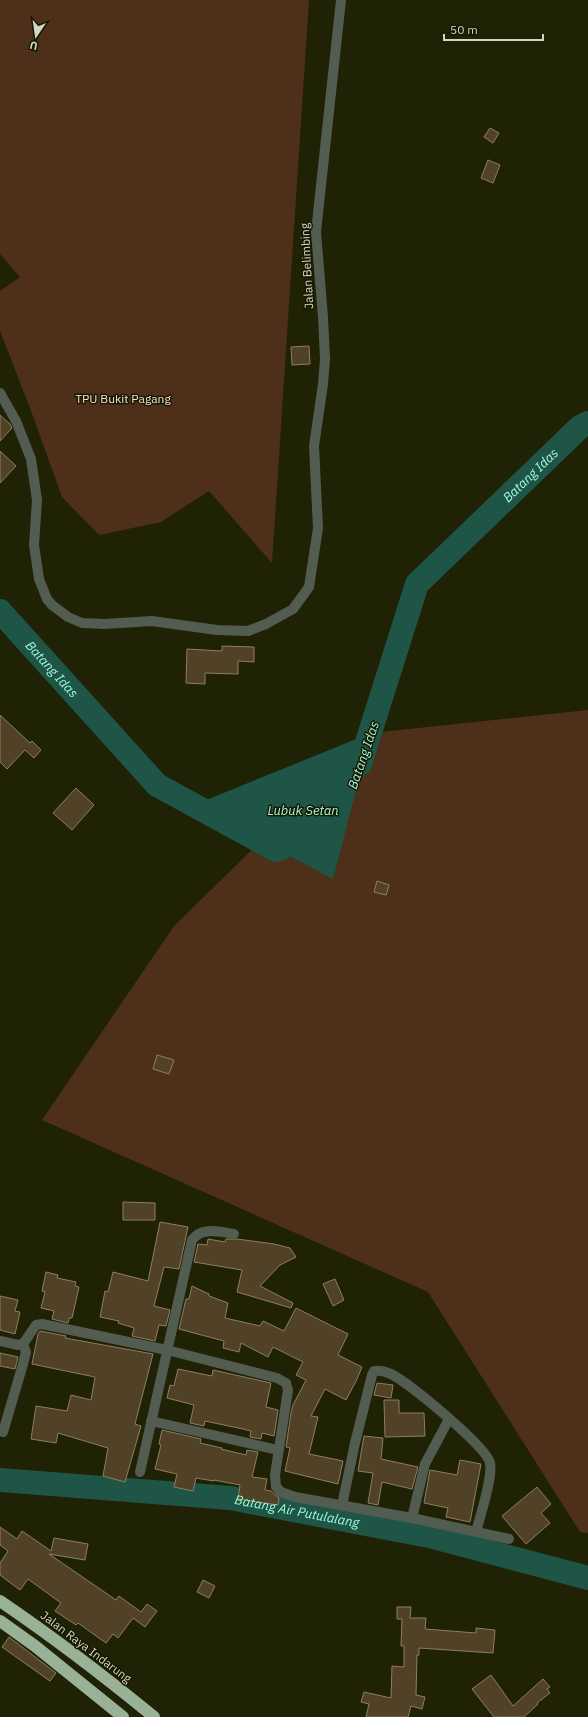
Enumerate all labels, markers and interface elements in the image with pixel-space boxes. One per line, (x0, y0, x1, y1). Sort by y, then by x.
north arrow (16, 16, 56, 56)
scale bar (444, 16, 543, 42)
text: 50 m (450, 22, 478, 37)
text: U (28, 38, 39, 53)
street label: Jalan Belimbing (297, 222, 316, 309)
park label: TPU Bukit Pagang (75, 391, 171, 406)
water label: Batang Idas (499, 445, 562, 506)
water label: Batang Idas (22, 637, 82, 701)
water label: Batang Idas (344, 719, 383, 791)
water label: Lubuk Setan (267, 802, 339, 819)
water label: Batang Air Putulalang (233, 1491, 362, 1532)
street label: Jalan Raya Indarung (38, 1607, 135, 1686)

